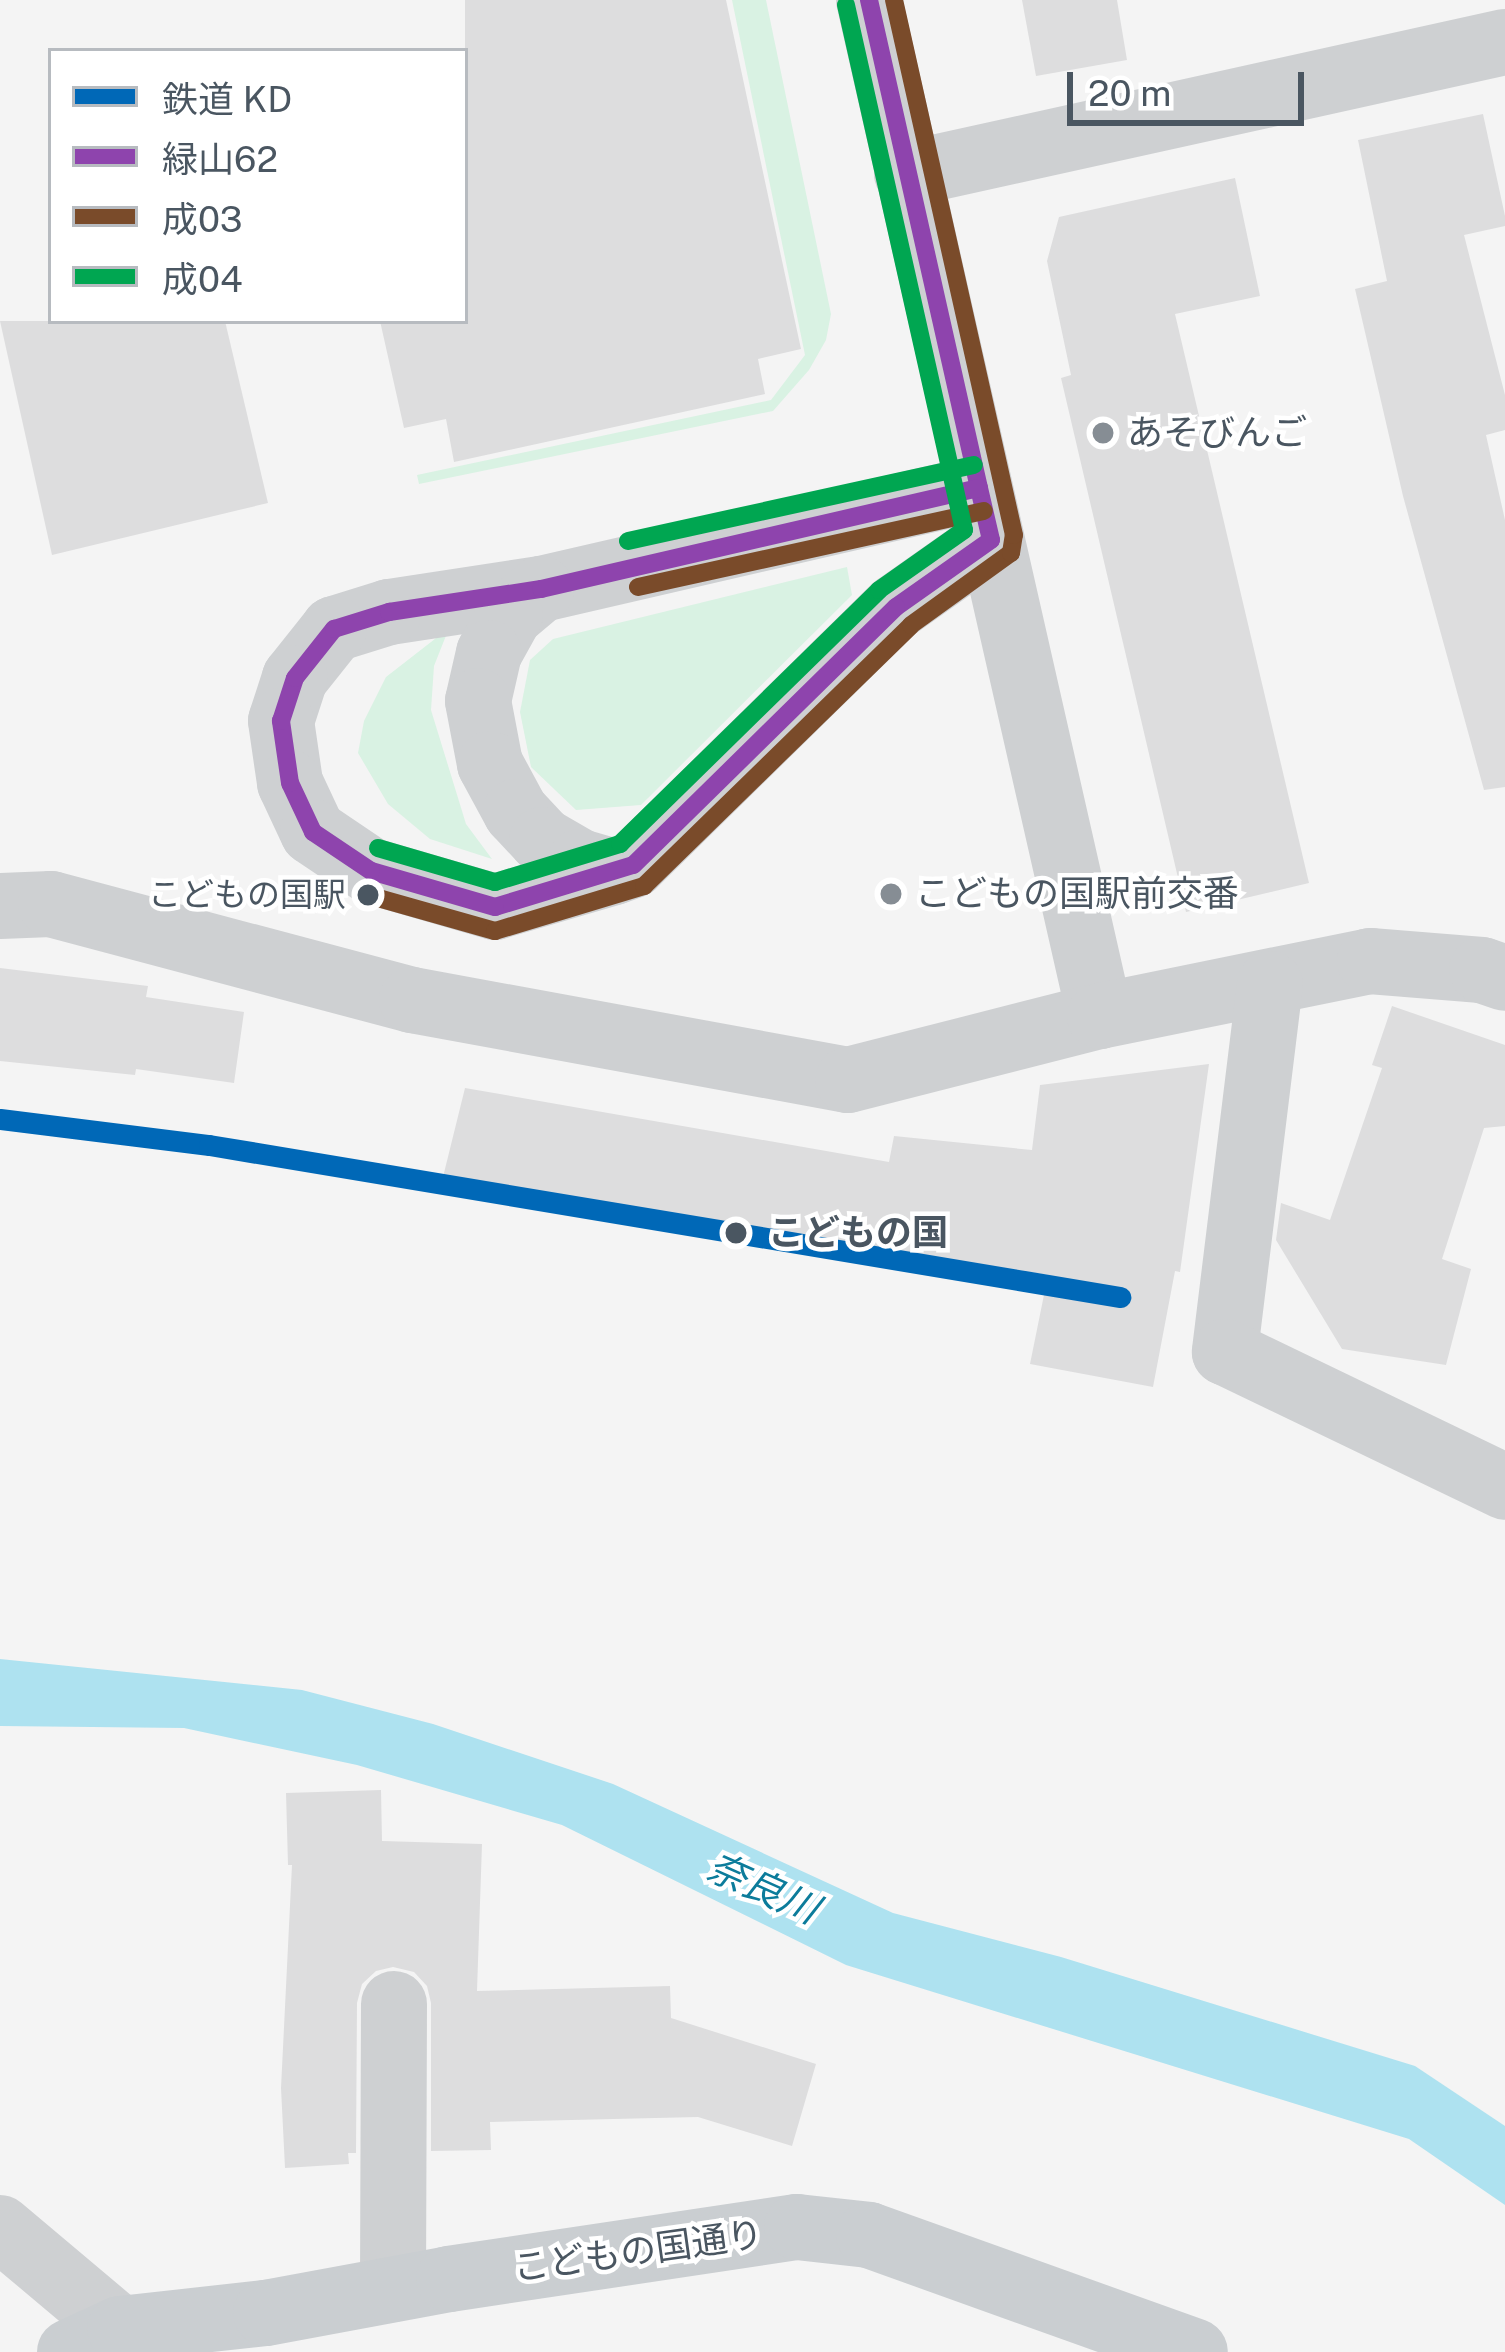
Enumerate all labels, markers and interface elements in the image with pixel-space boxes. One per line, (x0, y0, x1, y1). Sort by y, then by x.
legend (48, 48, 468, 324)
scale bar (1073, 48, 1310, 122)
text: 20 m (1088, 72, 1171, 114)
text: 鉄道 KD (162, 78, 292, 120)
text: 緑山62 (162, 138, 278, 180)
text: 成03 (162, 198, 242, 240)
text: 成04 (162, 258, 243, 300)
place label: あそびんご (1127, 411, 1307, 455)
marker: あそびんご (1090, 420, 1116, 446)
place label: こどもの国駅前交番 (915, 872, 1239, 916)
place label: こどもの国駅 (148, 875, 346, 915)
marker: こどもの国駅前交番 (878, 881, 904, 907)
marker: こどもの国駅 (357, 884, 379, 906)
place label: こどもの国 (768, 1211, 948, 1255)
marker: こどもの国 (715, 1212, 757, 1254)
water label: 奈良川 (700, 1843, 826, 1933)
street label: こどもの国通り (510, 2212, 766, 2290)

